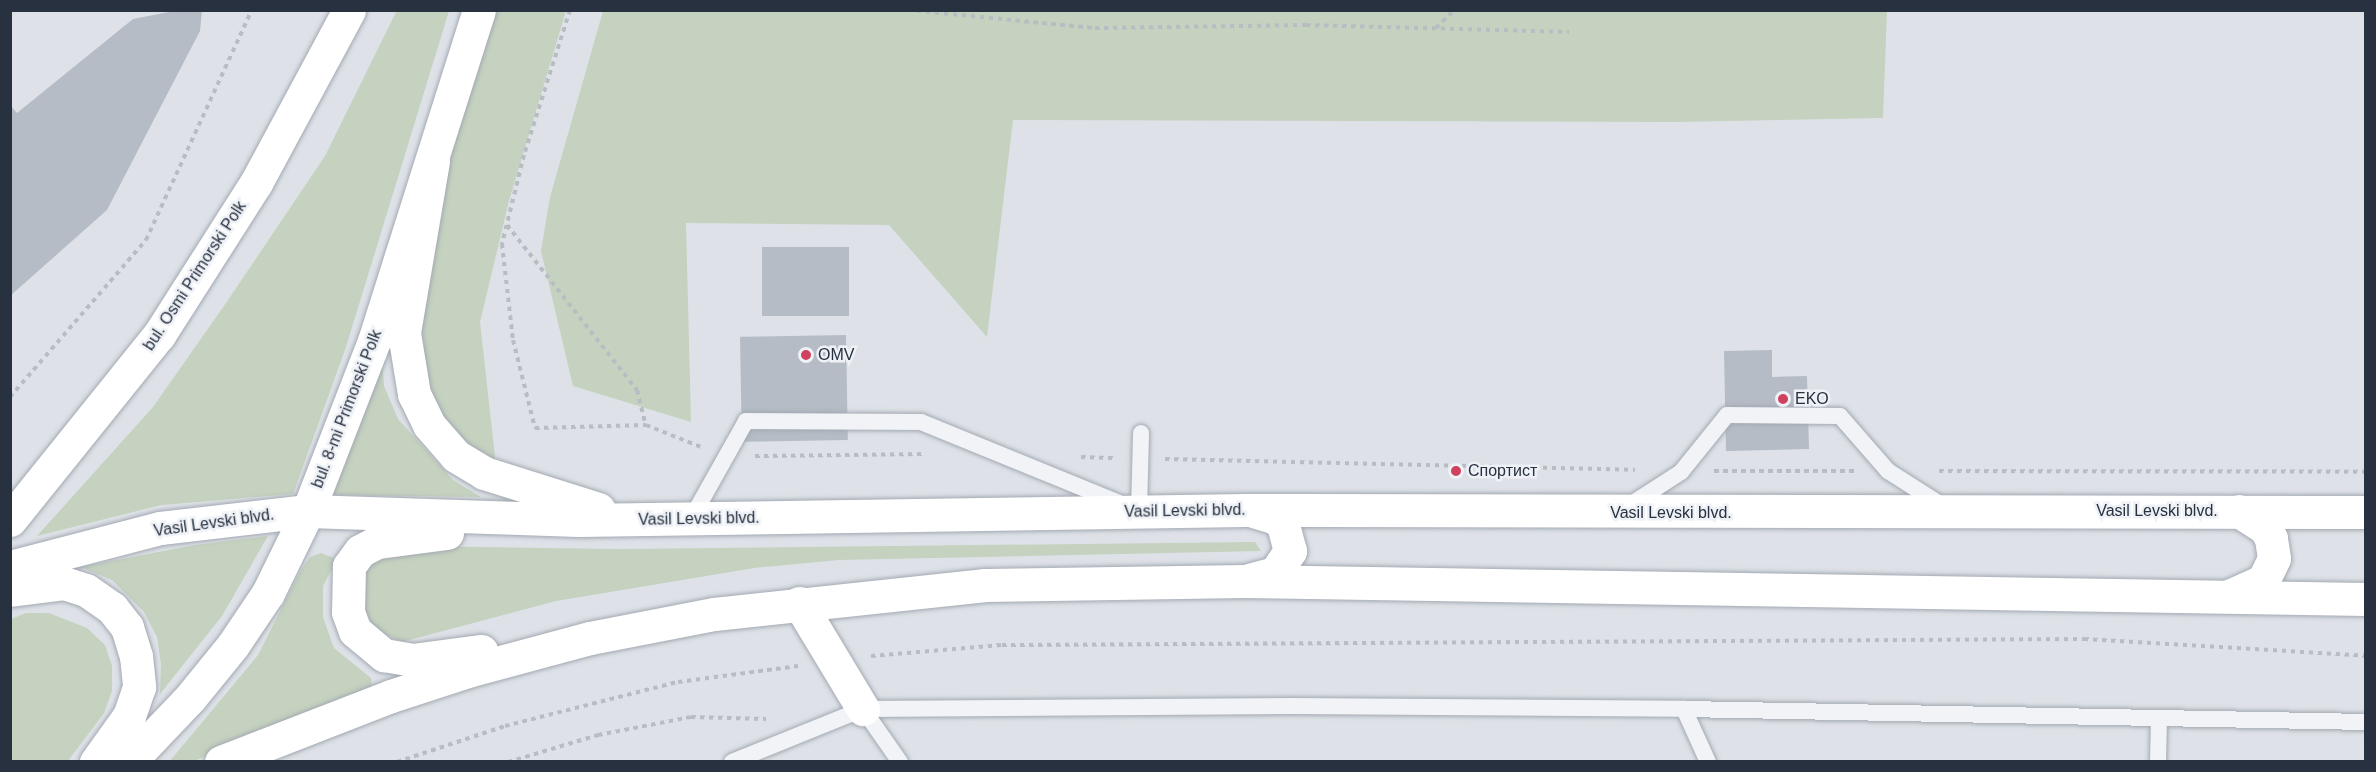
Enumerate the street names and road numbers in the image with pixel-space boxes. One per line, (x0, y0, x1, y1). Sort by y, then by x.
street label: bul. Osmi Primorski Polk (139, 198, 251, 354)
street label: bul. 8-mi Primorski Polk (308, 327, 386, 491)
street label: Vasil Levski blvd. (1124, 500, 1246, 522)
street label: Vasil Levski blvd. (2096, 501, 2218, 521)
street label: Vasil Levski blvd. (1610, 503, 1732, 523)
street label: Vasil Levski blvd. (152, 505, 276, 541)
street label: Vasil Levski blvd. (638, 508, 760, 530)

